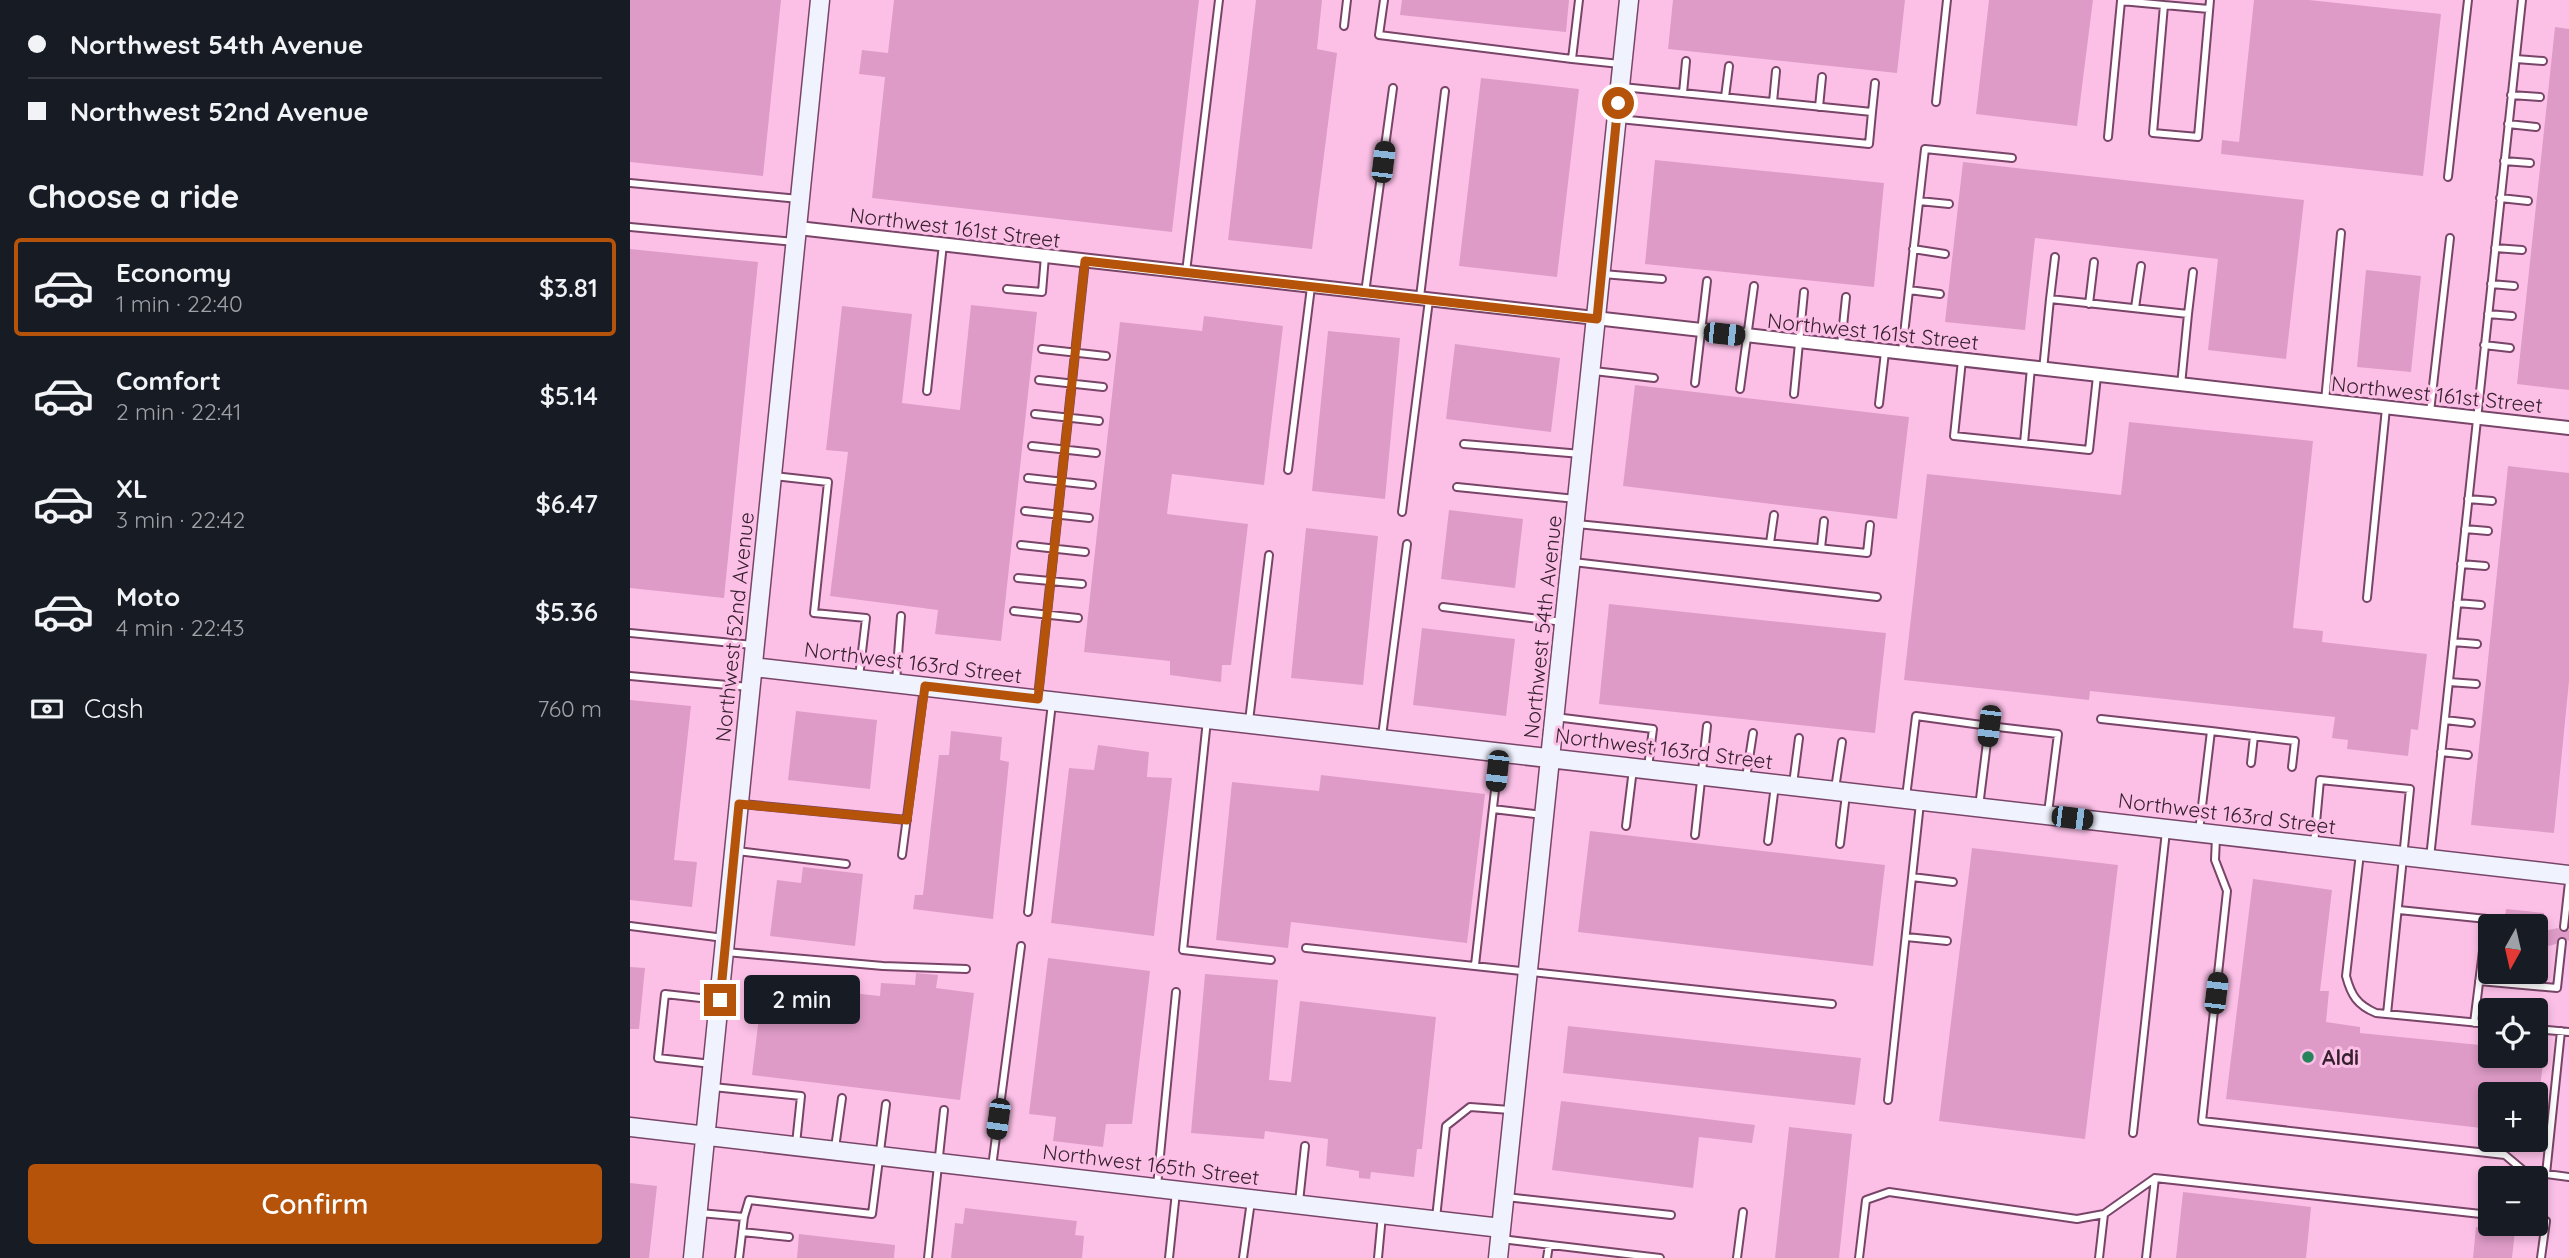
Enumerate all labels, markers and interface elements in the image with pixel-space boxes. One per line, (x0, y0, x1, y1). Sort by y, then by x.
text: Northwest 54th Avenue (70, 28, 363, 61)
route start (1602, 87, 1634, 119)
text: Northwest 52nd Avenue (70, 95, 369, 128)
car (1371, 140, 1396, 184)
text: Choose a ride (28, 176, 240, 216)
street label: Northwest 161st Street (848, 201, 1062, 253)
icon: car (32, 256, 95, 319)
text: Economy (116, 256, 231, 289)
text: $3.81 (539, 271, 598, 304)
text: 1 min · 22:40 (116, 289, 243, 318)
street label: Northwest 161st Street (1766, 307, 1980, 355)
car (1703, 321, 1746, 347)
icon: car (32, 364, 95, 427)
text: Comfort (116, 364, 221, 397)
street label: Northwest 161st Street (2330, 370, 2544, 418)
text: $5.14 (540, 379, 598, 412)
text: 2 min · 22:41 (116, 397, 242, 426)
icon: car (32, 472, 95, 535)
text: XL (116, 472, 148, 505)
text: $6.47 (535, 487, 598, 520)
text: 3 min · 22:42 (116, 505, 245, 534)
street label: Northwest 52nd Avenue (709, 511, 759, 743)
street label: Northwest 54th Avenue (1517, 514, 1567, 740)
icon: car (32, 580, 95, 643)
text: Moto (116, 580, 180, 613)
text: $5.36 (535, 595, 598, 628)
text: 4 min · 22:43 (116, 613, 245, 642)
street label: Northwest 163rd Street (803, 636, 1023, 688)
icon: cash (28, 690, 66, 728)
text: Cash (84, 692, 144, 725)
text: 760 m (538, 694, 602, 723)
car (1977, 704, 2002, 748)
street label: Northwest 163rd Street (1554, 722, 1774, 774)
car (1485, 749, 1510, 793)
street label: Northwest 163rd Street (2117, 787, 2337, 839)
car (2050, 805, 2095, 831)
north arrow (2478, 914, 2548, 984)
map controls (2478, 914, 2548, 1236)
car (2204, 971, 2229, 1015)
callout: 2 min (744, 976, 860, 1024)
route end (704, 984, 736, 1016)
text: 2 min (772, 985, 832, 1014)
button: locate (2478, 998, 2548, 1068)
place label: Aldi (2322, 1044, 2359, 1070)
marker: Aldi (2300, 1049, 2316, 1065)
button: + (2478, 1082, 2548, 1152)
car (985, 1097, 1012, 1141)
street label: Northwest 165th Street (1041, 1138, 1261, 1190)
button: Confirm (28, 1164, 602, 1244)
button: − (2478, 1166, 2548, 1236)

